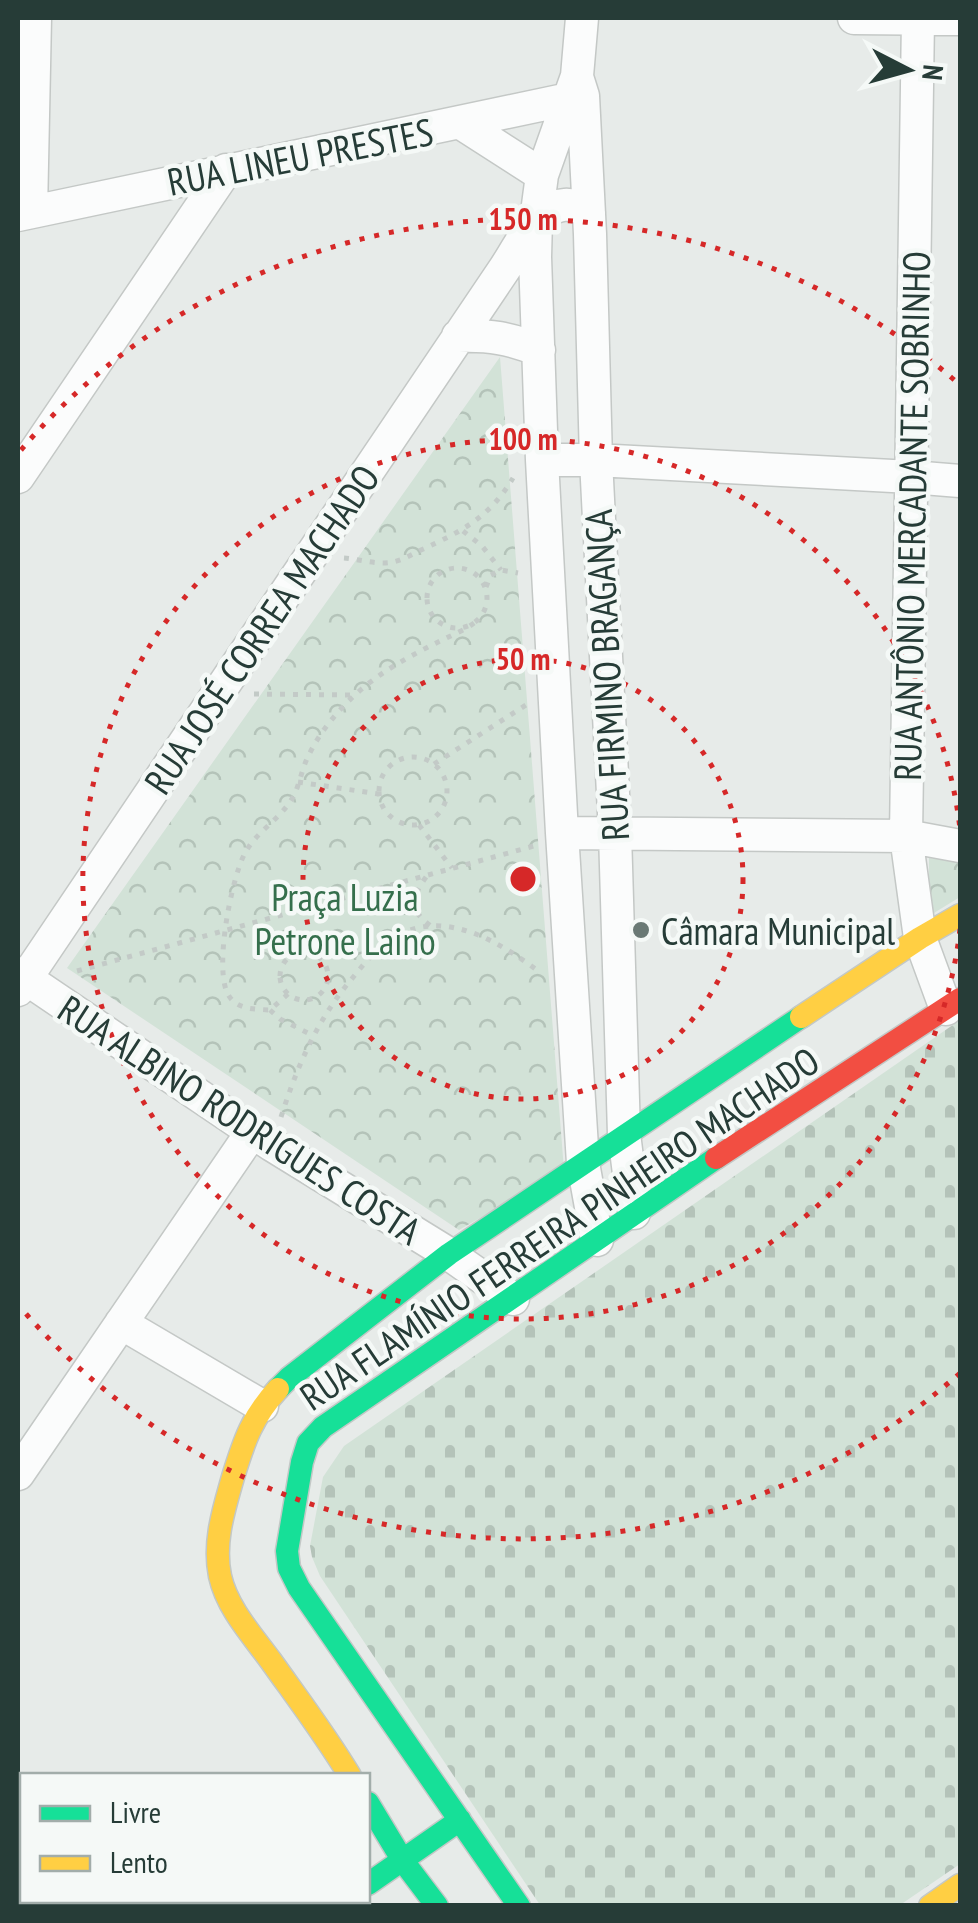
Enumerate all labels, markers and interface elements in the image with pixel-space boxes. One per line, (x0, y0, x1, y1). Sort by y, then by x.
north arrow (858, 20, 958, 120)
text: N (914, 63, 953, 82)
street label: RUA LINEU PRESTES (163, 106, 437, 206)
text: 150 m (488, 199, 558, 238)
street label: RUA ANTÔNIO MERCADANTE SOBRINHO (882, 251, 940, 781)
text: 100 m (488, 419, 558, 458)
street label: RUA JOSÉ CORREA MACHADO (133, 455, 389, 803)
street label: RUA FIRMINO BRAGANÇA (573, 508, 639, 842)
text: 50 m (496, 639, 550, 678)
centre of rings (505, 861, 541, 897)
park label: Praça Luzia Petrone Laino (254, 872, 436, 965)
place label: Câmara Municipal (661, 906, 895, 955)
marker: Câmara Municipal (630, 919, 652, 941)
street label: RUA ALBINO RODRIGUES COSTA (50, 983, 430, 1255)
street label: RUA FLAMÍNIO FERREIRA PINHEIRO MACHADO (290, 1036, 828, 1420)
legend (20, 1773, 370, 1903)
text: Livre (110, 1792, 161, 1831)
text: Lento (110, 1842, 168, 1881)

